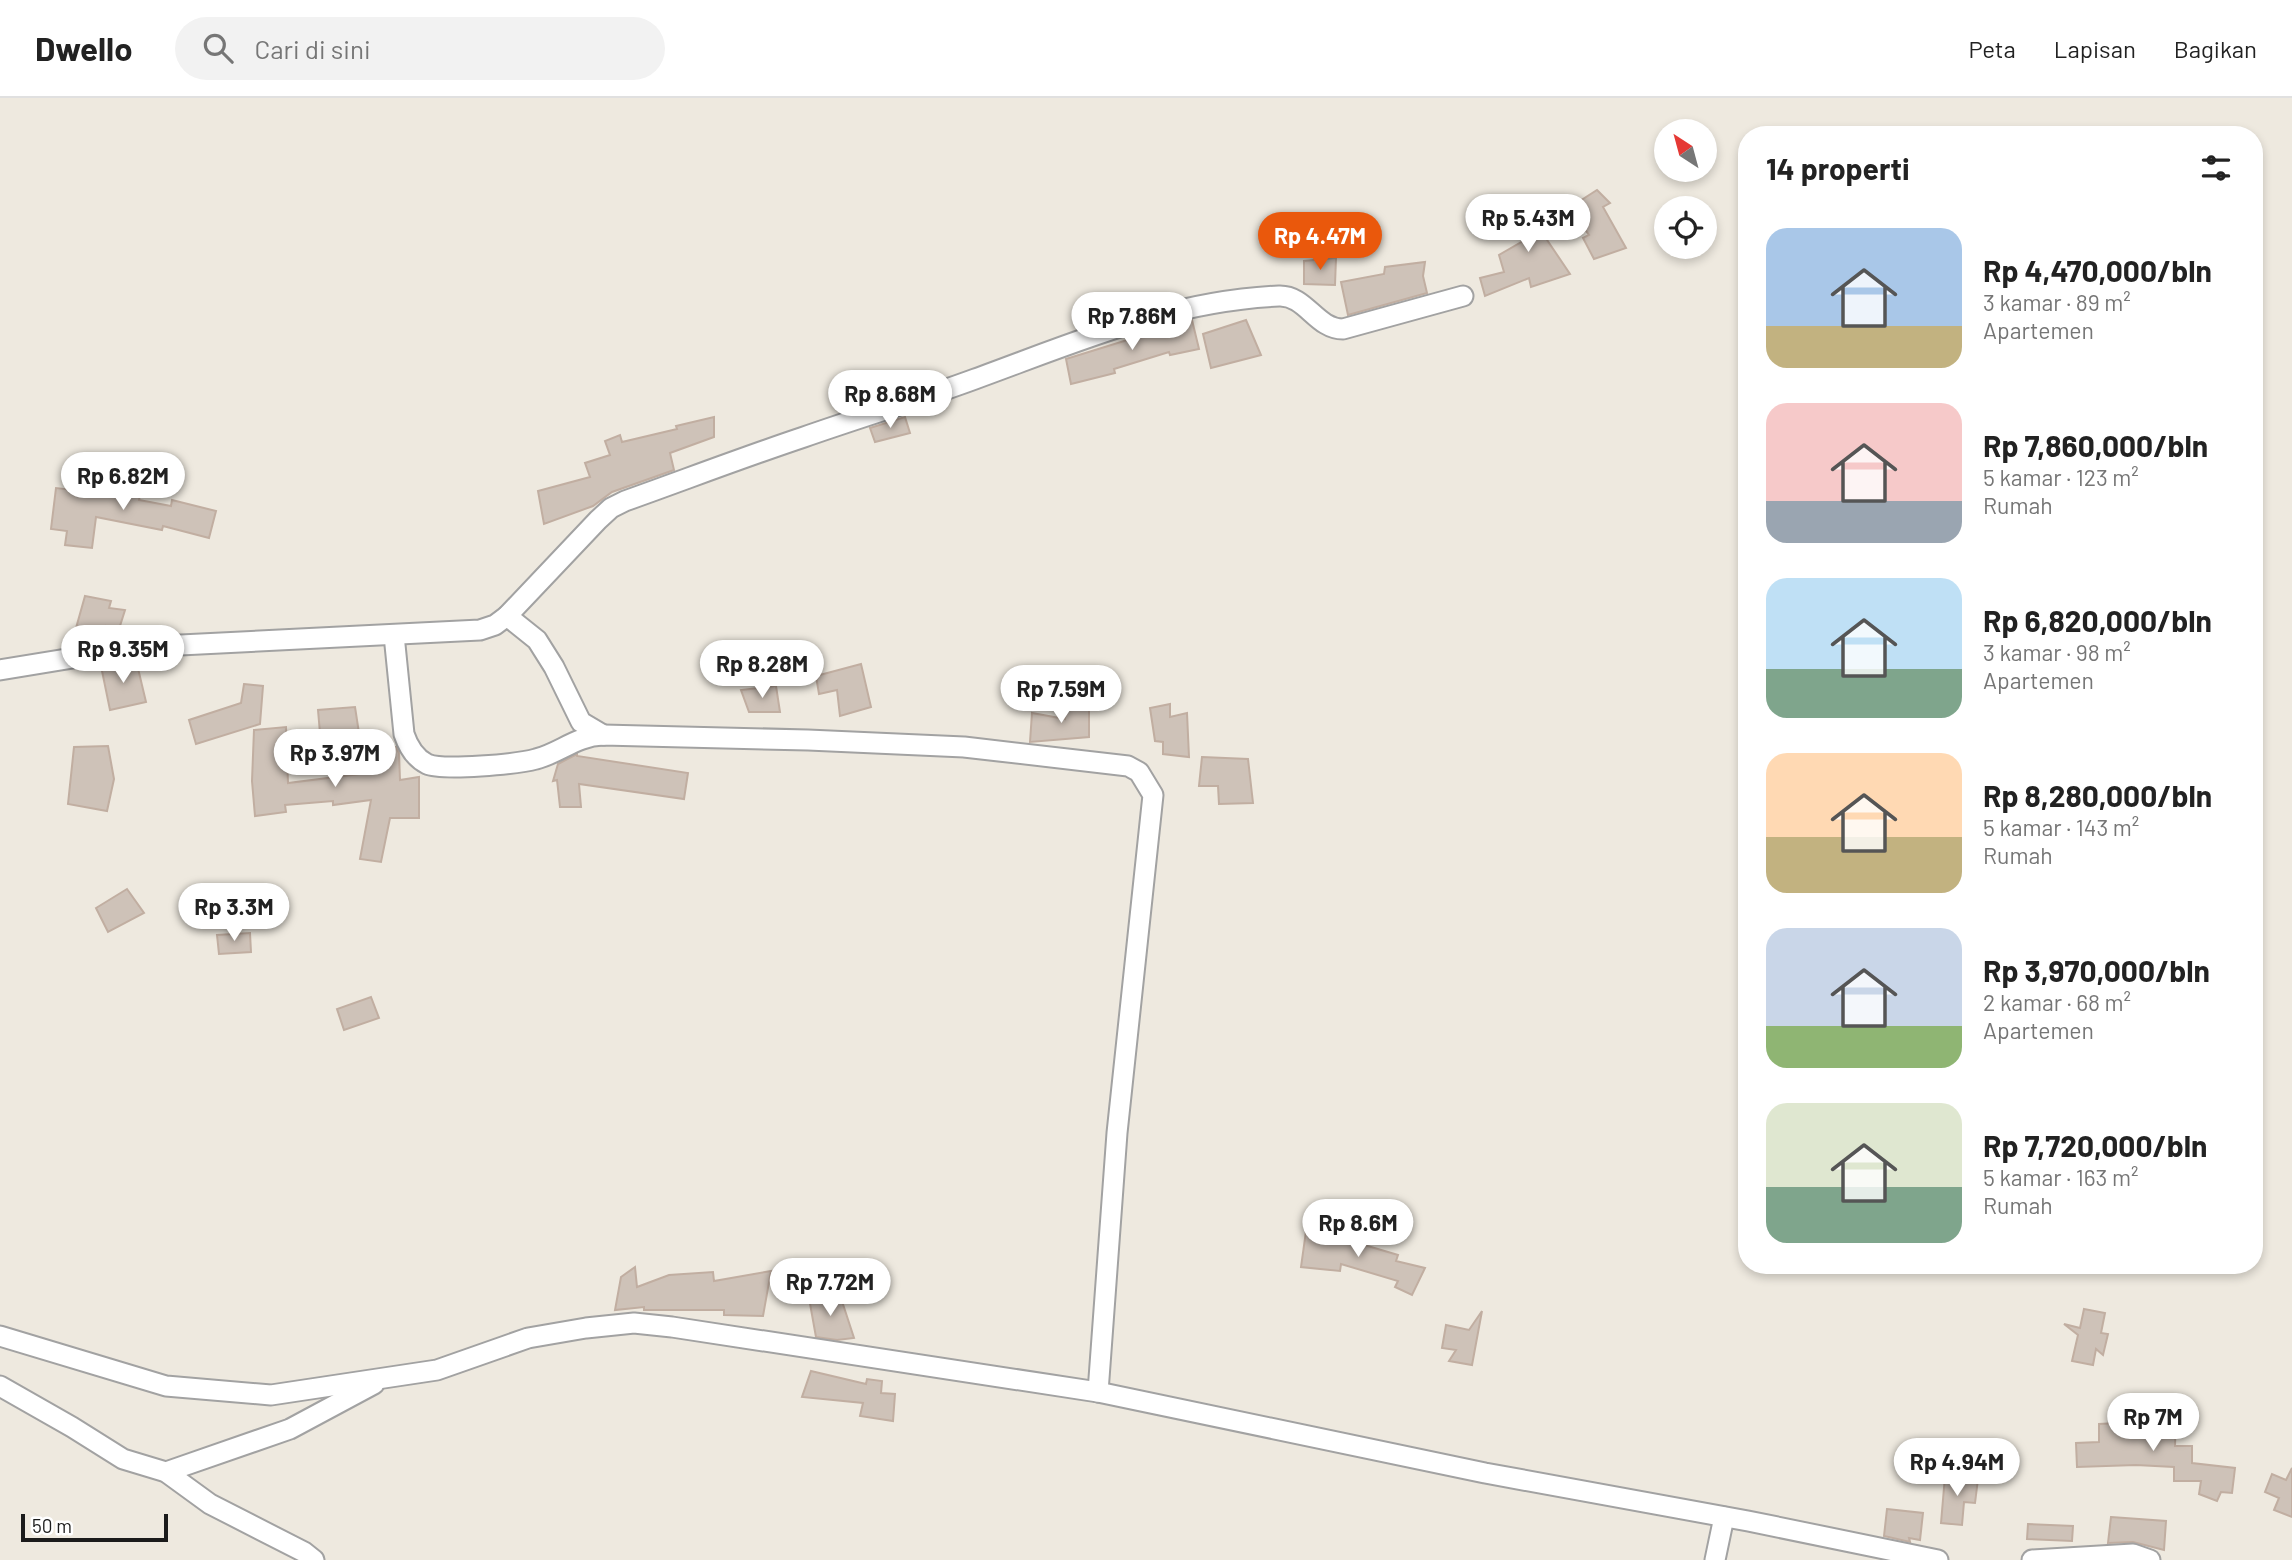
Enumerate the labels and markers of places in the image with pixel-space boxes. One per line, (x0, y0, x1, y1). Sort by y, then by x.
pin: Rp 5.43M (1456, 194, 1600, 254)
pin: Rp 4.47M (1248, 212, 1392, 272)
pin: Rp 7.86M (1060, 292, 1204, 352)
pin: Rp 8.68M (818, 370, 962, 430)
pin: Rp 6.82M (51, 452, 195, 512)
pin: Rp 9.35M (51, 626, 195, 685)
pin: Rp 8.28M (690, 640, 834, 700)
pin: Rp 7.59M (989, 666, 1133, 725)
pin: Rp 3.97M (263, 730, 407, 789)
pin: Rp 3.3M (169, 884, 299, 943)
pin: Rp 8.6M (1293, 1200, 1423, 1259)
pin: Rp 7.72M (758, 1258, 902, 1318)
pin: Rp 7M (2104, 1394, 2202, 1453)
pin: Rp 4.94M (1885, 1438, 2029, 1498)

